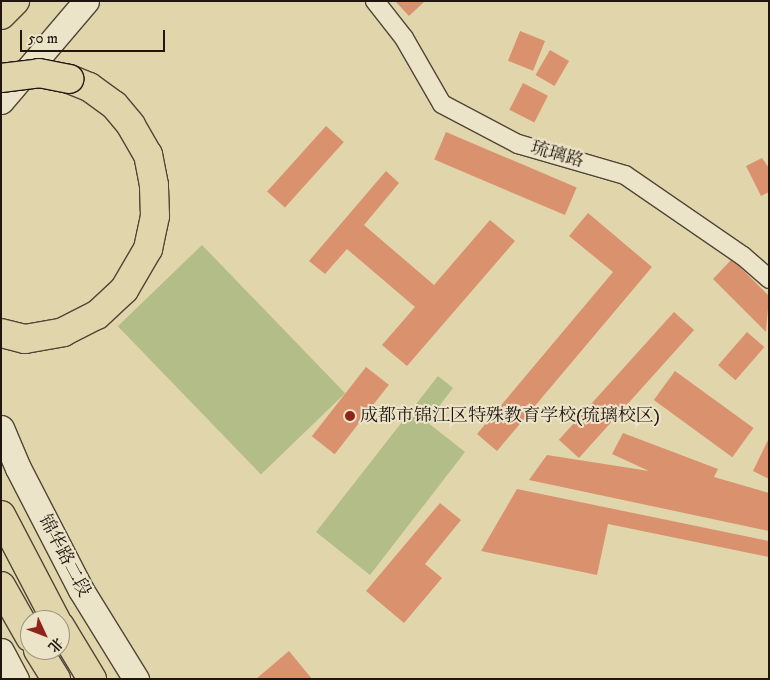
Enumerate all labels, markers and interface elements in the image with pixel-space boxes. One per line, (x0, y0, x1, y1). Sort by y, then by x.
scale bar (22, 20, 168, 52)
text: 50 m (28, 29, 58, 48)
street label: 琉璃路 (528, 137, 586, 173)
place label: 成都市锦江区特殊教育学校(琉璃校区) (360, 405, 660, 427)
marker: 成都市锦江区特殊教育学校(琉璃校区) (344, 410, 356, 422)
street label: 锦华路二段 (33, 511, 95, 601)
north arrow (20, 610, 70, 660)
text: 北 (44, 633, 67, 656)

